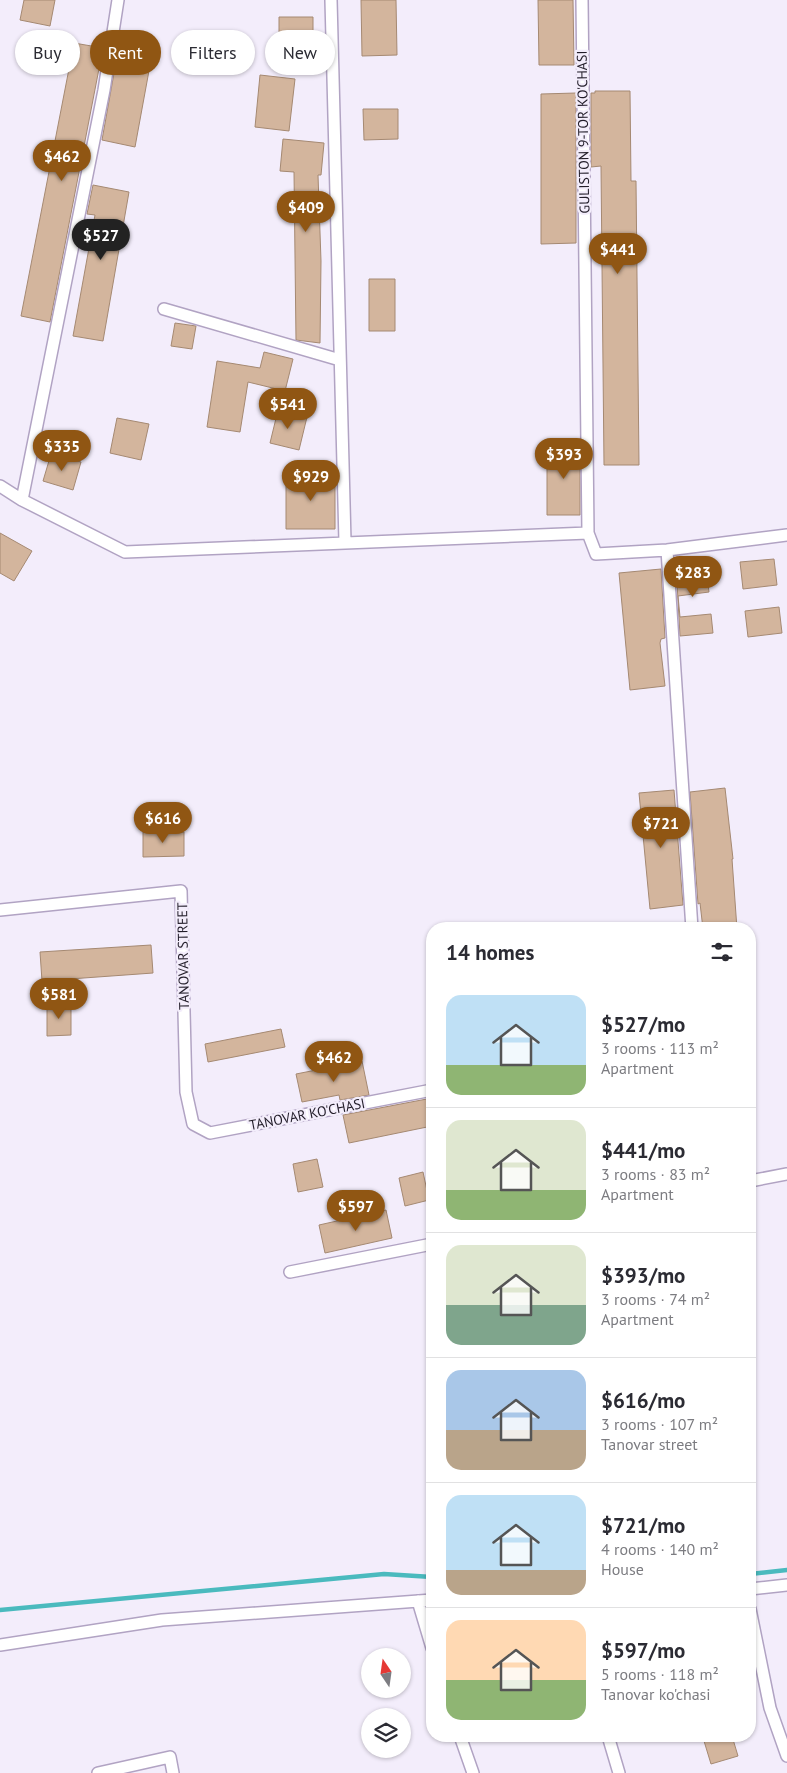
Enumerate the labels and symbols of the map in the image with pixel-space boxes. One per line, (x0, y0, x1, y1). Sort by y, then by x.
street label: GULISTON 9-TOR KO'CHASI (573, 50, 593, 214)
pin: $462 (32, 140, 92, 182)
pin: $409 (276, 190, 336, 233)
pin: $527 (71, 218, 131, 261)
pin: $441 (588, 232, 648, 275)
pin: $541 (258, 388, 318, 430)
pin: $335 (32, 430, 92, 472)
pin: $393 (534, 438, 594, 480)
pin: $929 (281, 460, 341, 502)
pin: $283 (663, 556, 723, 598)
pin: $616 (133, 802, 193, 844)
pin: $721 (631, 806, 691, 849)
street label: TANOVAR STREET (173, 902, 193, 1010)
pin: $581 (29, 978, 89, 1020)
pin: $462 (304, 1040, 364, 1083)
street label: TANOVAR KO'CHASI (248, 1094, 366, 1134)
pin: $597 (326, 1190, 386, 1232)
north arrow (361, 1648, 411, 1698)

